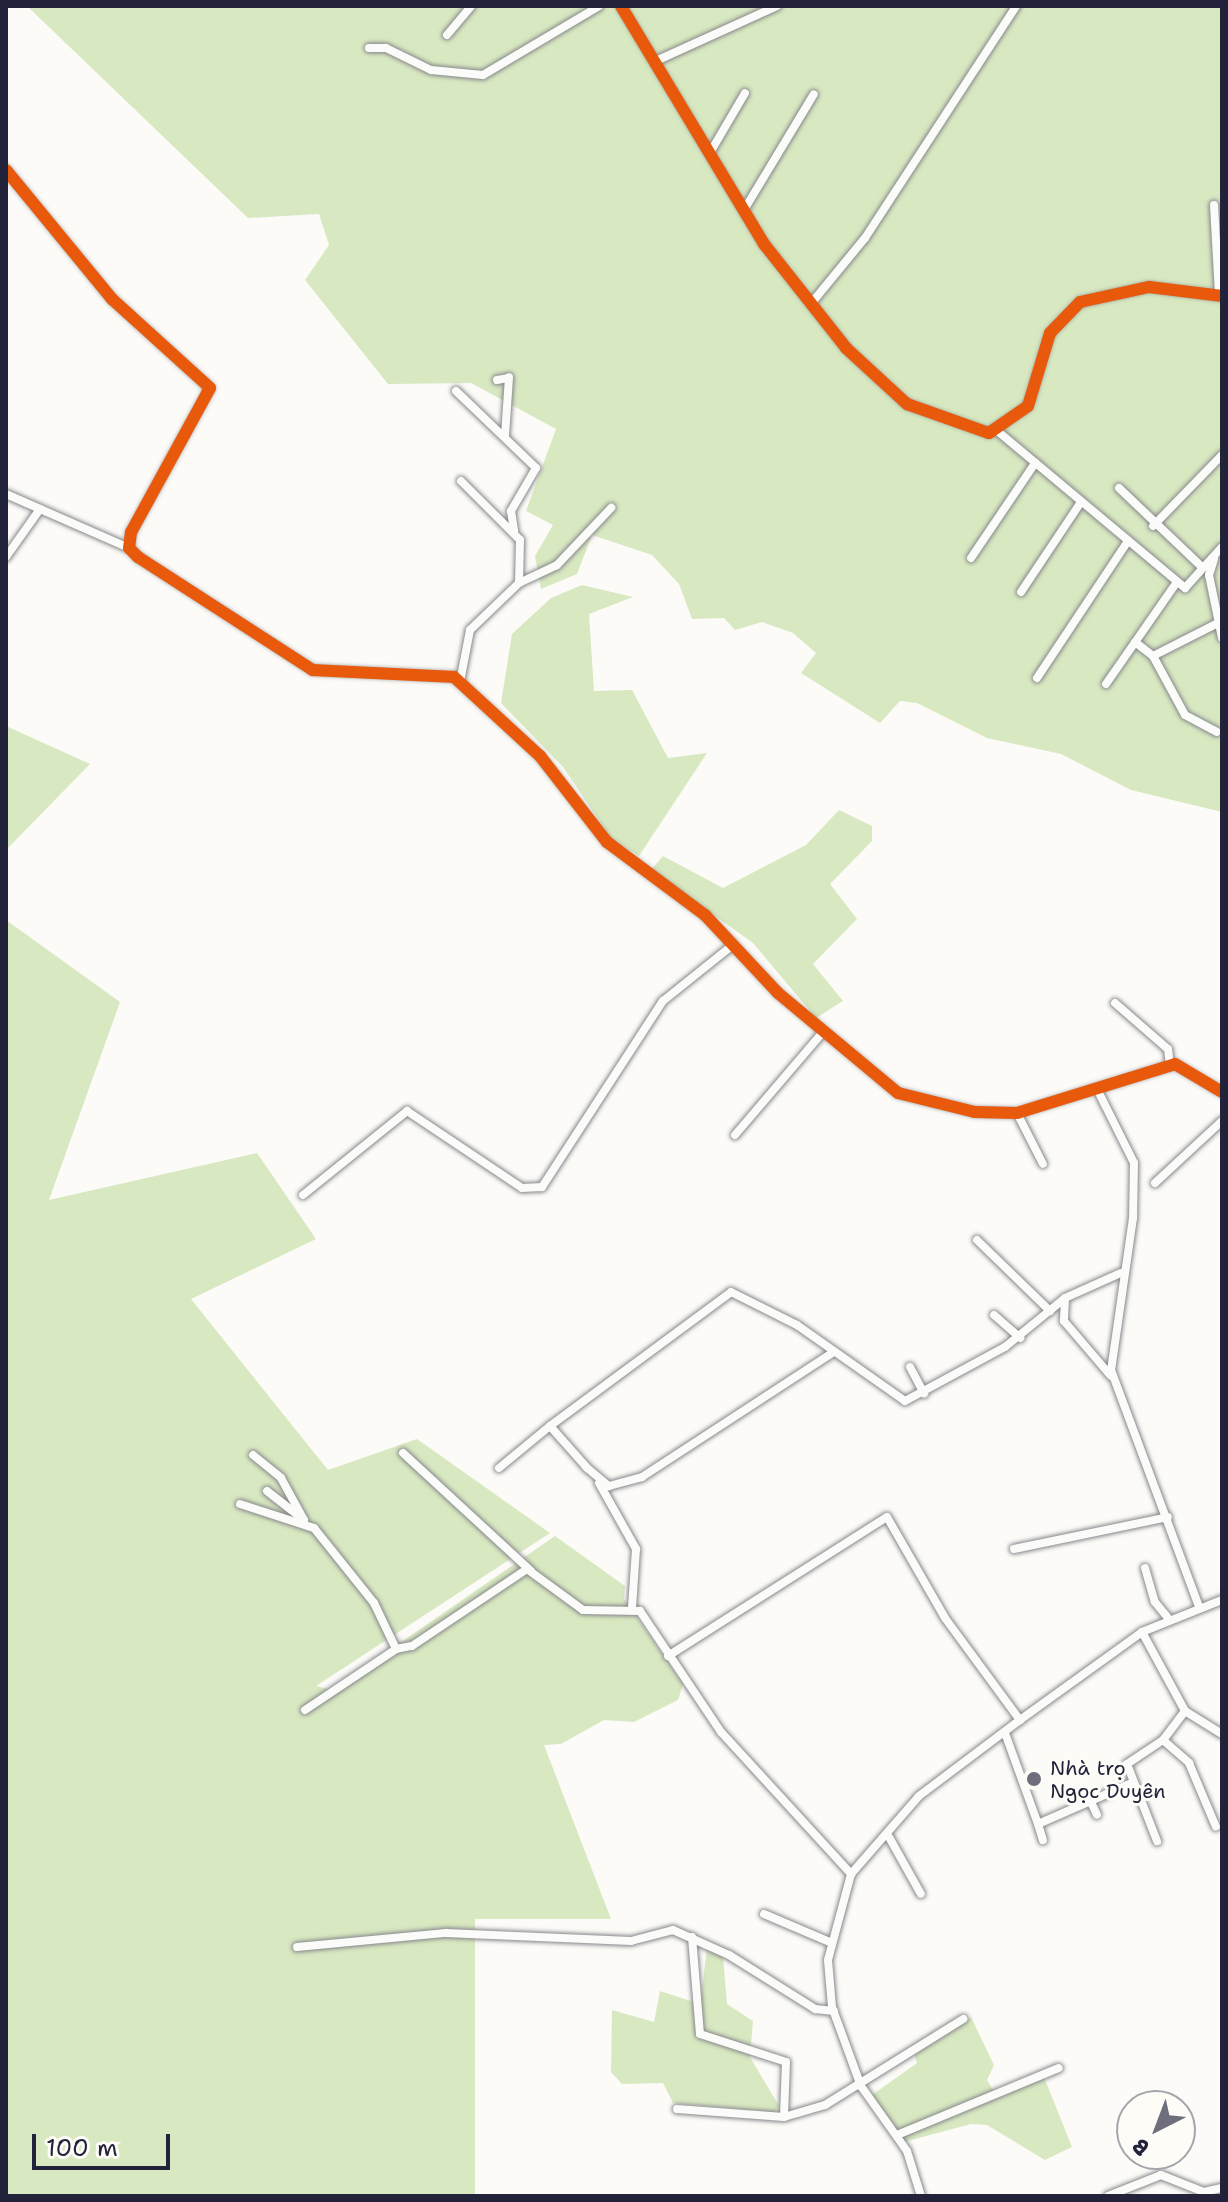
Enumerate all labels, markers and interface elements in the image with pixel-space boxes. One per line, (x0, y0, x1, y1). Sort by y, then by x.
place label: Nhà trọ Ngọc Duyên (1050, 1756, 1166, 1803)
marker: Nhà trọ Ngọc Duyên (1025, 1770, 1043, 1788)
north arrow (1116, 2090, 1196, 2170)
scale bar (36, 2118, 174, 2168)
text: B (1126, 2131, 1156, 2162)
text: 100 m (46, 2132, 118, 2164)

